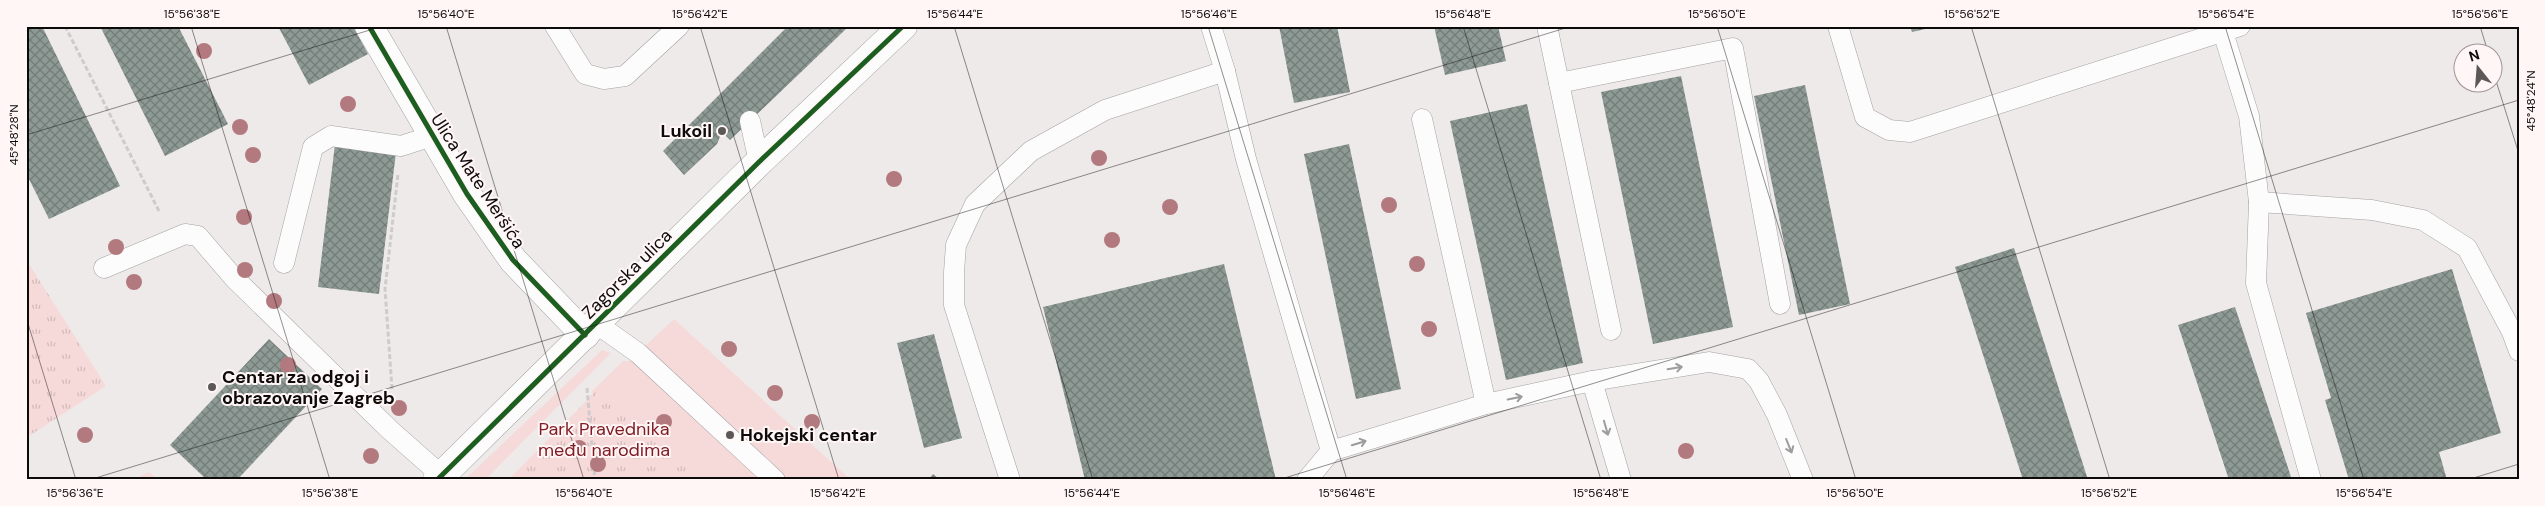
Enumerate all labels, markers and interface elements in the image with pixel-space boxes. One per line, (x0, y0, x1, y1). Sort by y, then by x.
text: 15°56'38"E (164, 6, 221, 22)
text: 15°56'40"E (417, 6, 475, 22)
text: 15°56'42"E (672, 6, 728, 22)
text: 15°56'44"E (927, 6, 983, 22)
text: 15°56'46"E (1181, 6, 1237, 22)
text: 15°56'48"E (1435, 6, 1491, 22)
text: 15°56'50"E (1688, 6, 1746, 22)
text: 15°56'52"E (1944, 6, 2000, 22)
text: 15°56'54"E (2198, 6, 2254, 22)
text: 15°56'56"E (2452, 6, 2509, 22)
north arrow (2452, 42, 2502, 92)
text: N (2467, 45, 2482, 66)
text: 45°48'24"N (2523, 71, 2539, 132)
text: 45°48'28"N (6, 105, 22, 166)
street label: Ulica Mate Meršića (425, 109, 531, 253)
place label: Lukoil (660, 119, 712, 143)
marker: Lukoil (716, 125, 728, 137)
street label: Zagorska ulica (577, 224, 677, 324)
one-way arrow (1666, 362, 1682, 372)
place label: Centar za odgoj i obrazovanje Zagreb (222, 365, 395, 410)
marker: Centar za odgoj i obrazovanje Zagreb (206, 381, 218, 393)
one-way arrow (1507, 393, 1523, 402)
park label: Park Pravednika među narodima (538, 417, 670, 462)
one-way arrow (1602, 420, 1611, 436)
place label: Hokejski centar (740, 423, 877, 447)
marker: Hokejski centar (724, 429, 736, 441)
one-way arrow (1351, 437, 1367, 447)
one-way arrow (1785, 438, 1795, 453)
text: 15°56'36"E (47, 485, 104, 501)
text: 15°56'38"E (302, 485, 359, 501)
text: 15°56'40"E (555, 485, 613, 501)
text: 15°56'42"E (810, 485, 866, 501)
text: 15°56'44"E (1064, 485, 1120, 501)
text: 15°56'46"E (1319, 485, 1375, 501)
text: 15°56'48"E (1573, 485, 1629, 501)
text: 15°56'50"E (1826, 485, 1884, 501)
text: 15°56'52"E (2081, 485, 2137, 501)
text: 15°56'54"E (2336, 485, 2392, 501)

